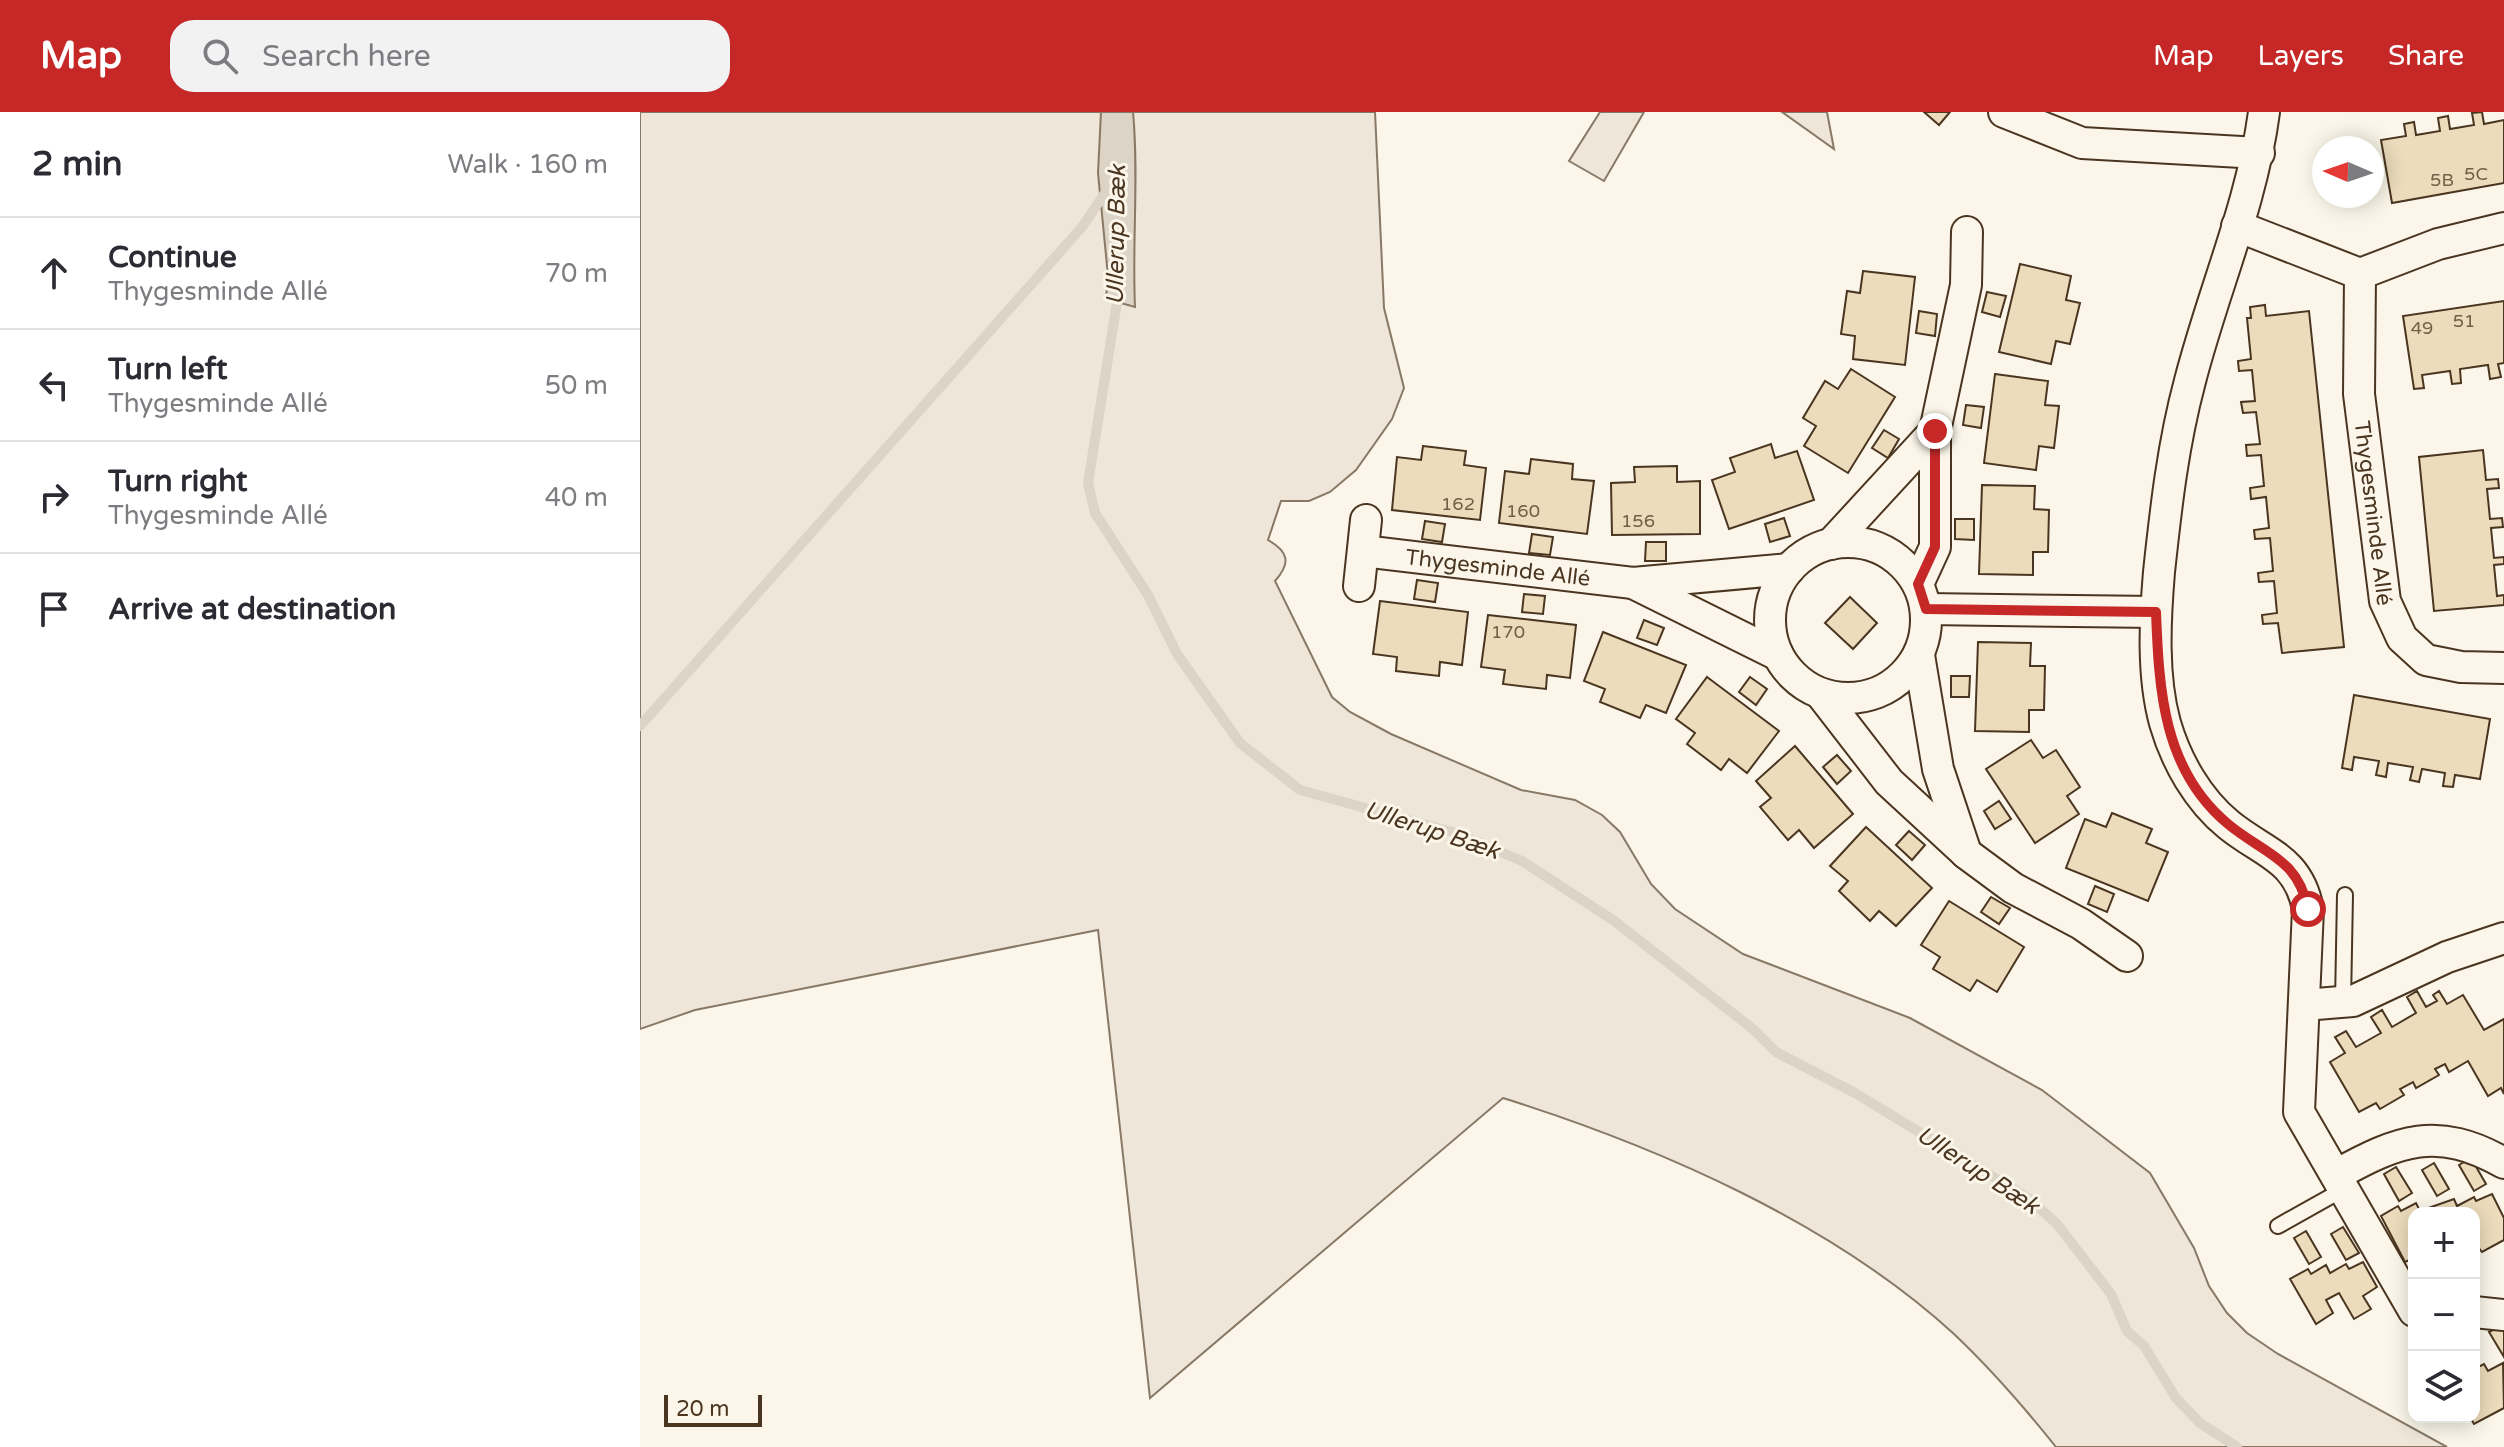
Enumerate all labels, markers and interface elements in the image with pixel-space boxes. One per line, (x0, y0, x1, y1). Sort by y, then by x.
search box (170, 20, 730, 92)
text: Map (40, 33, 122, 79)
icon: search (198, 34, 242, 78)
text: Search here (262, 38, 431, 75)
text: Map (2153, 39, 2214, 73)
text: Layers (2258, 39, 2344, 73)
text: Share (2388, 39, 2464, 73)
north arrow (2312, 136, 2384, 208)
text: 2 min (32, 144, 123, 185)
text: Walk · 160 m (448, 149, 608, 180)
water label: Ullerup Bæk (1101, 163, 1132, 305)
house number: 5C (2464, 163, 2488, 185)
house number: 5B (2430, 169, 2454, 191)
text: Continue (108, 239, 237, 276)
icon: ahead (32, 251, 76, 295)
text: 70 m (545, 258, 608, 289)
text: Thygesminde Allé (108, 276, 328, 307)
house number: 51 (2453, 310, 2475, 332)
house number: 49 (2411, 317, 2433, 339)
text: Turn left (108, 351, 227, 388)
icon: left (32, 363, 76, 407)
text: 50 m (545, 370, 608, 401)
text: Thygesminde Allé (108, 388, 328, 419)
route end (1917, 413, 1953, 449)
street label: Thygesminde Allé (2348, 419, 2397, 607)
text: Turn right (108, 463, 248, 500)
icon: right (32, 475, 76, 519)
text: 40 m (545, 482, 608, 513)
house number: 162 (1441, 493, 1475, 515)
text: Thygesminde Allé (108, 500, 328, 531)
house number: 160 (1506, 500, 1540, 522)
house number: 156 (1621, 510, 1655, 532)
street label: Thygesminde Allé (1404, 544, 1592, 592)
icon: arrive (32, 587, 76, 631)
text: Arrive at destination (108, 591, 396, 628)
house number: 170 (1491, 621, 1525, 643)
water label: Ullerup Bæk (1361, 795, 1505, 867)
route start (2290, 891, 2326, 927)
water label: Ullerup Bæk (1911, 1120, 2046, 1222)
map controls (2408, 1207, 2480, 1423)
button: + (2408, 1207, 2480, 1279)
button: − (2408, 1279, 2480, 1351)
button: layers (2408, 1351, 2480, 1423)
scale bar (664, 1391, 762, 1427)
text: 20 m (676, 1396, 730, 1422)

